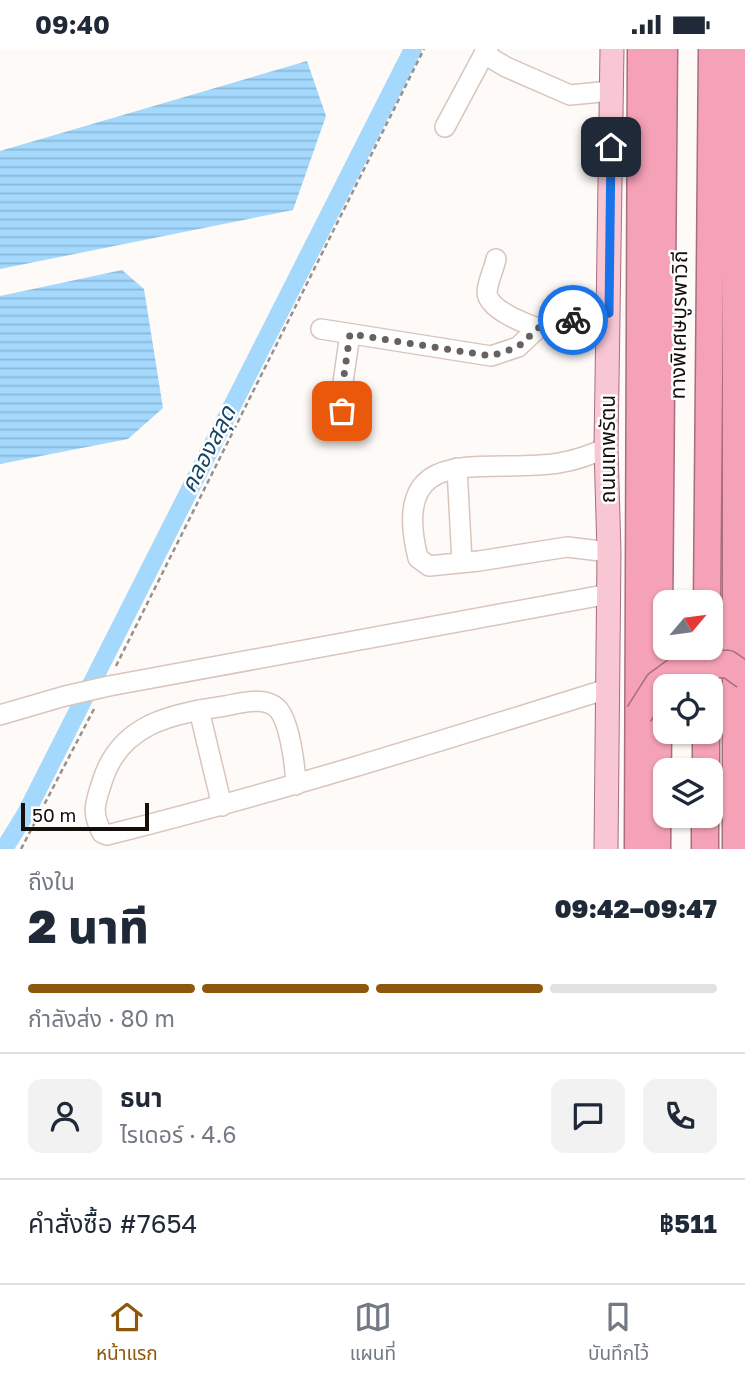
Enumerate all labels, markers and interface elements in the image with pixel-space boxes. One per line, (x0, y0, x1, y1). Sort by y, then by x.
text: 09:40 (35, 9, 110, 40)
pin (581, 117, 641, 177)
icon: home (592, 128, 630, 166)
street label: ทางพิเศษบูรพาวิถี (664, 250, 693, 400)
courier (538, 285, 608, 355)
icon: bike (554, 301, 592, 339)
pin (312, 381, 372, 441)
icon: bag (323, 392, 361, 430)
street label: ถนนเทพรัตน (594, 395, 620, 503)
water label: คลองสลุด (173, 400, 242, 497)
north arrow (653, 590, 723, 660)
map controls (653, 590, 723, 828)
button: locate (653, 674, 723, 744)
button: layers (653, 758, 723, 828)
scale bar (21, 800, 149, 832)
text: 50 m (32, 803, 76, 826)
text: ถึงใน (28, 867, 75, 895)
text: 09:42–09:47 (554, 893, 717, 924)
text: 2 นาที (28, 898, 149, 953)
text: กำลังส่ง · 80 m (28, 1004, 175, 1032)
button: person (28, 1079, 102, 1153)
button: chat (551, 1079, 625, 1153)
button: phone (643, 1079, 717, 1153)
text: ธนา (120, 1082, 163, 1113)
text: ไรเดอร์ · 4.6 (120, 1120, 236, 1148)
text: คำสั่งซื้อ #7654 (28, 1208, 197, 1239)
text: ฿511 (659, 1208, 717, 1239)
tab: หน้าแรก (96, 1298, 158, 1369)
tab: แผนที่ (350, 1298, 396, 1369)
tab: บันทึกไว้ (588, 1298, 649, 1369)

